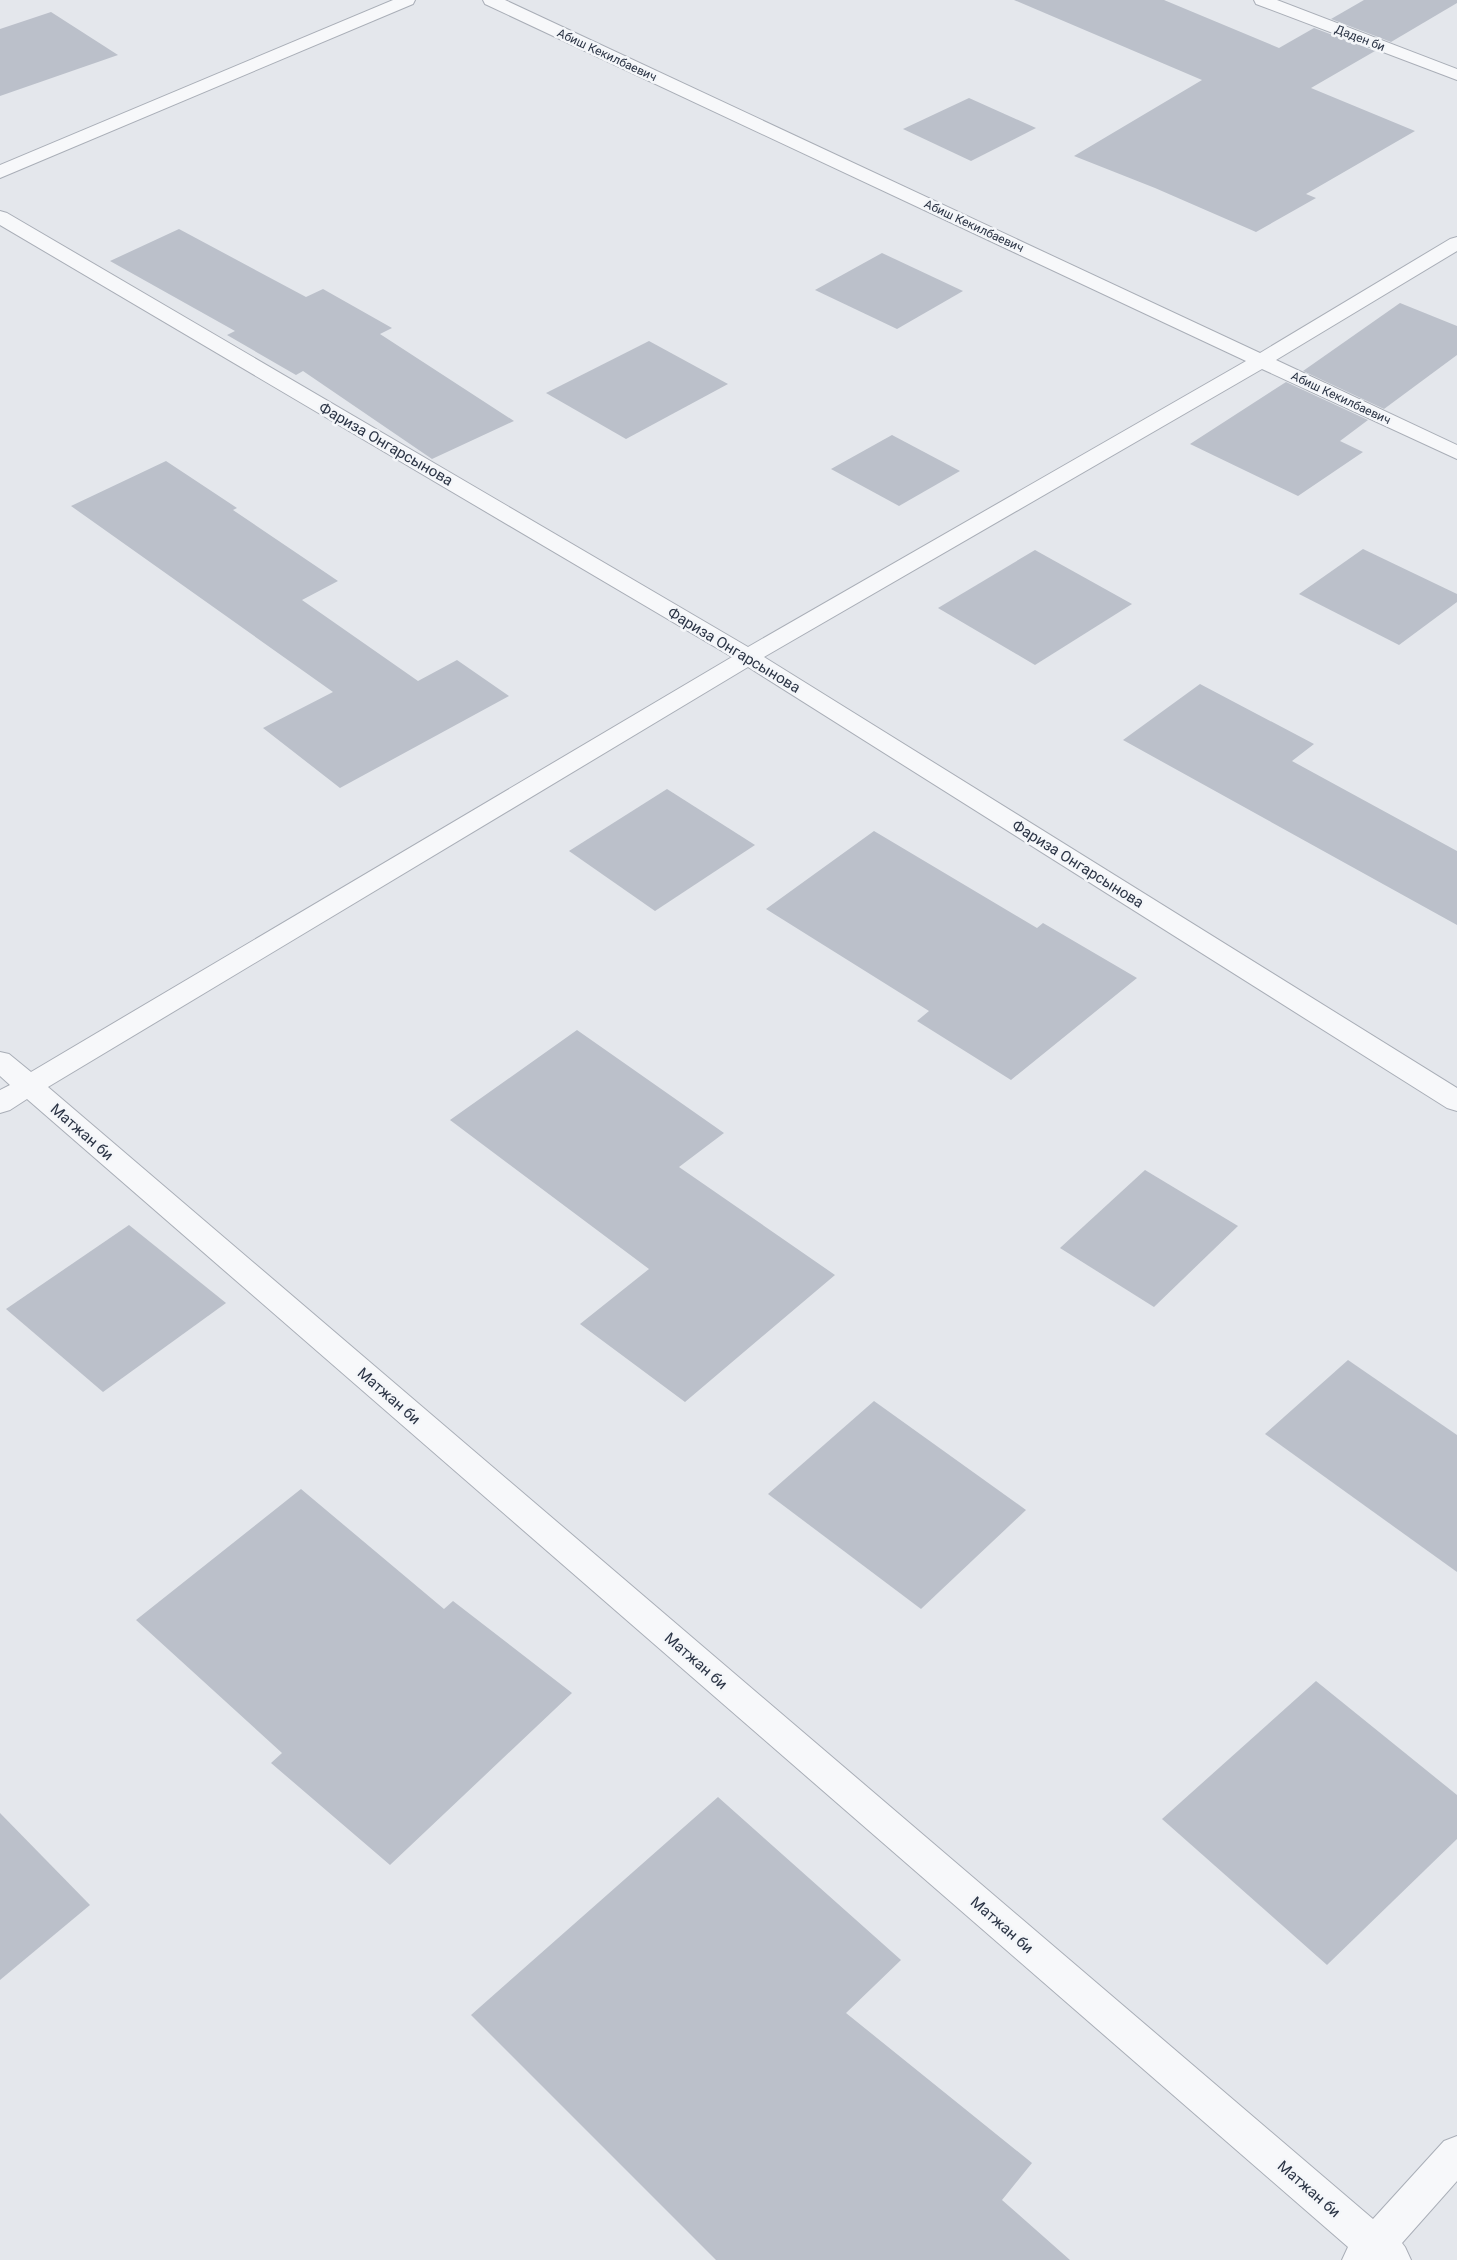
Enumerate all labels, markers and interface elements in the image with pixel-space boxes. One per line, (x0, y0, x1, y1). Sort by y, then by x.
street label: Даден би (1333, 22, 1387, 54)
street label: Абиш Кекилбаевич (555, 26, 659, 84)
street label: Абиш Кекилбаевич (922, 197, 1026, 255)
street label: Абиш Кекилбаевич (1289, 369, 1393, 427)
street label: Фариза Онгарсынова (316, 398, 456, 490)
street label: Фариза Онгарсынова (664, 603, 804, 697)
street label: Фариза Онгарсынова (1009, 816, 1147, 912)
street label: Матжан би (47, 1100, 117, 1164)
street label: Матжан би (354, 1364, 424, 1428)
street label: Матжан би (661, 1629, 731, 1693)
street label: Матжан би (967, 1893, 1037, 1957)
street label: Матжан би (1274, 2157, 1344, 2221)

